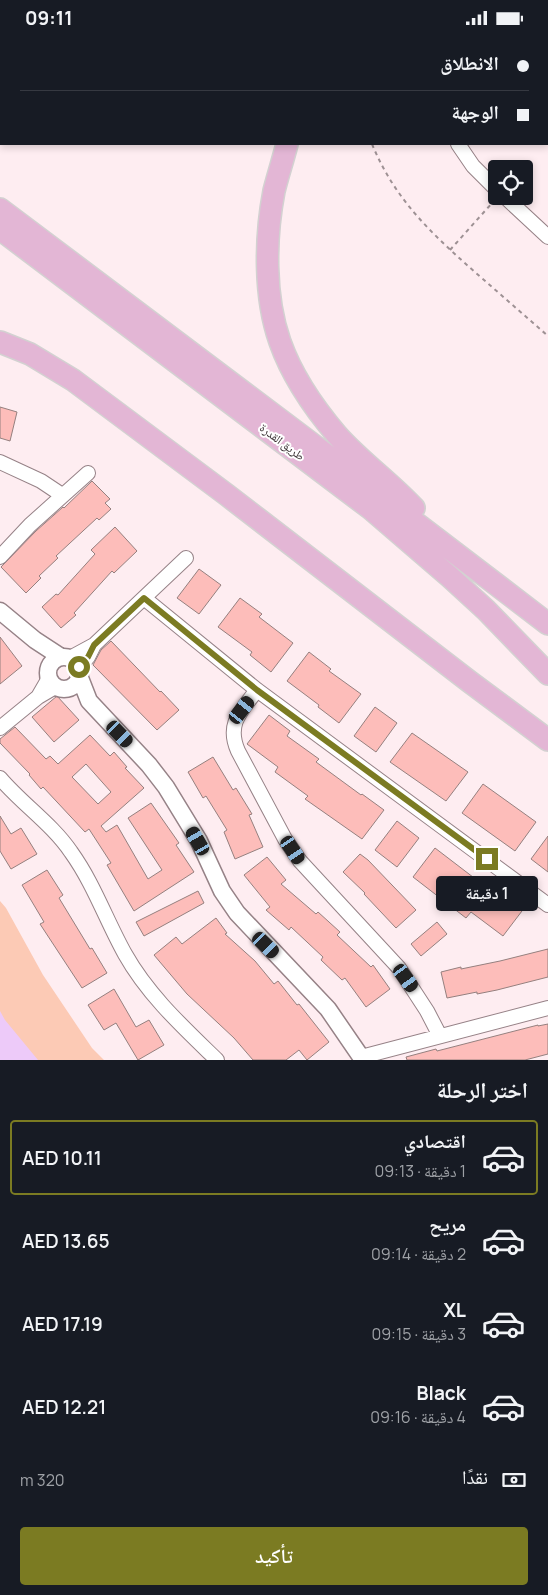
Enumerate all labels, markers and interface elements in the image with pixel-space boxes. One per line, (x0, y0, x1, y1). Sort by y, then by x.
text: 09:11 (25, 5, 72, 31)
text: الانطلاق (440, 50, 499, 76)
text: الوجهة (451, 99, 499, 125)
map controls (488, 160, 533, 205)
button: locate (488, 160, 533, 205)
street label: طريق القدرة (256, 419, 308, 464)
route start (68, 656, 90, 678)
car (226, 694, 257, 726)
car (104, 718, 135, 750)
car (184, 824, 211, 858)
car (278, 833, 307, 867)
route end (476, 848, 498, 870)
callout: 1 دقيقة (436, 877, 538, 911)
text: 1 دقيقة (465, 882, 509, 904)
car (249, 929, 282, 961)
car (391, 961, 420, 995)
text: اختر الرحلة (437, 1075, 528, 1105)
text: اقتصادي (404, 1128, 466, 1154)
icon: car (481, 1135, 526, 1180)
text: AED 10.11 (22, 1145, 102, 1171)
text: 1 دقيقة · 09:13 (374, 1160, 466, 1182)
text: مريح (429, 1211, 466, 1237)
icon: car (481, 1218, 526, 1263)
text: AED 13.65 (22, 1228, 110, 1254)
text: 2 دقيقة · 09:14 (371, 1243, 466, 1265)
text: XL (443, 1297, 466, 1323)
icon: car (481, 1301, 526, 1346)
text: AED 17.19 (22, 1311, 103, 1337)
text: 3 دقيقة · 09:15 (371, 1323, 466, 1345)
text: Black (417, 1380, 466, 1406)
icon: car (481, 1384, 526, 1429)
text: AED 12.21 (22, 1394, 106, 1420)
text: 4 دقيقة · 09:16 (370, 1406, 466, 1428)
text: نقدًا (462, 1464, 488, 1490)
icon: cash (500, 1466, 528, 1494)
text: 320 m (20, 1469, 65, 1491)
button: تأكيد (20, 1527, 528, 1585)

